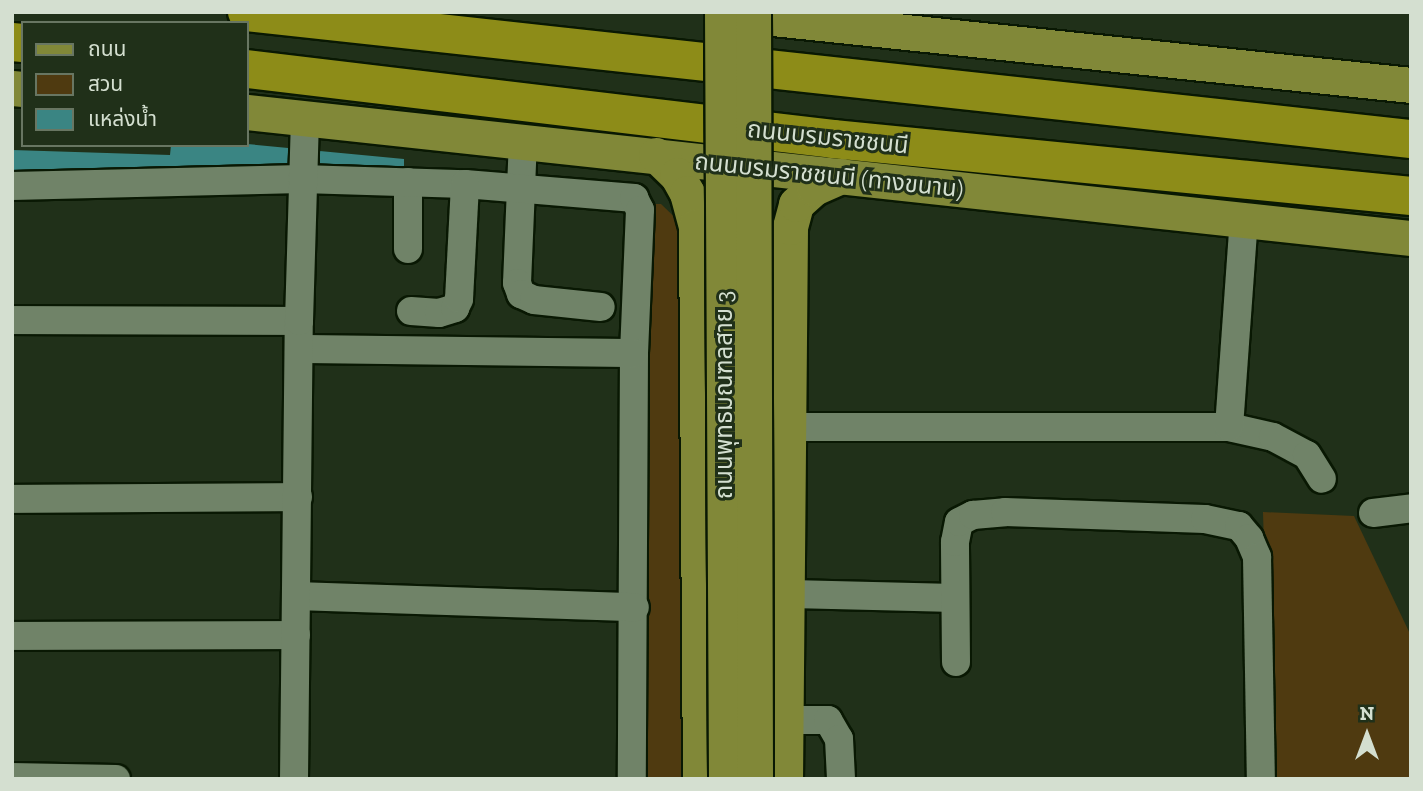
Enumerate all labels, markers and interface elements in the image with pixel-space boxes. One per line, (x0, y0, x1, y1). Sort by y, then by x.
legend (21, 21, 248, 147)
text: ถนน (88, 36, 126, 61)
text: สวน (88, 71, 123, 96)
text: แหล่งน้ำ (88, 106, 157, 131)
street label: ถนนบรมราชชนนี (746, 114, 910, 160)
street label: ถนนบรมราชชนนี (ทางขนาน) (693, 147, 965, 203)
street label: ถนนพุทธมณฑลสาย 3 (710, 291, 738, 499)
north arrow (1332, 700, 1402, 770)
text: N (1360, 702, 1374, 725)

